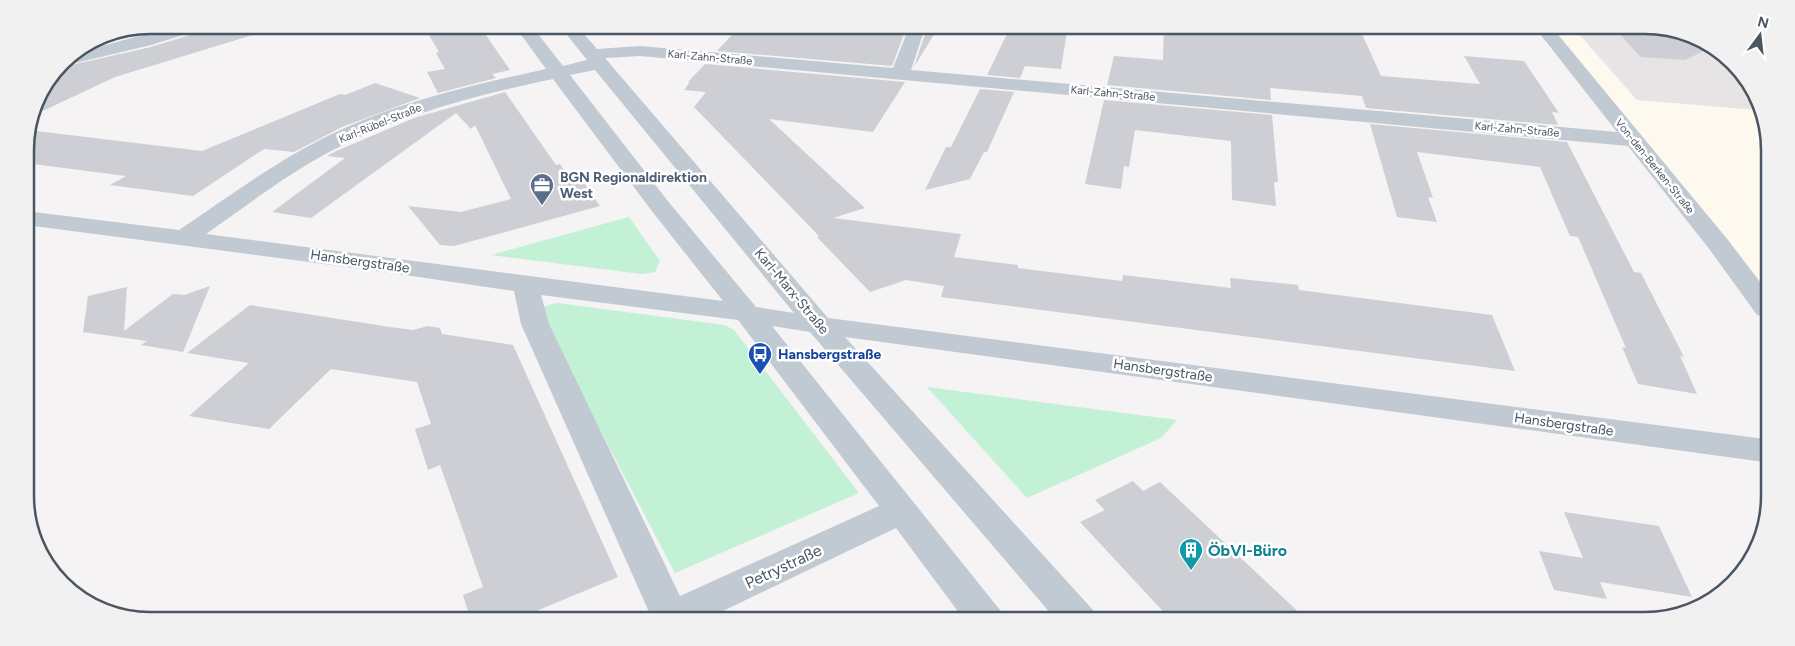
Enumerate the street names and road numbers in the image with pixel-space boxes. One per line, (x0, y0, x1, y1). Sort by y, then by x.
street label: Karl-Zahn-Straße (667, 47, 753, 68)
street label: Karl-Zahn-Straße (1070, 83, 1156, 104)
street label: Karl-Rübel-Straße (337, 101, 423, 146)
street label: Von-den-Berken-Straße (1612, 116, 1697, 216)
street label: Karl-Zahn-Straße (1474, 119, 1560, 140)
street label: Karl-Marx-Straße (751, 245, 833, 338)
street label: Hansbergstraße (309, 246, 411, 277)
street label: Hansbergstraße (1112, 355, 1214, 386)
street label: Hansbergstraße (1513, 409, 1615, 440)
street label: Petrystraße (742, 540, 825, 593)

